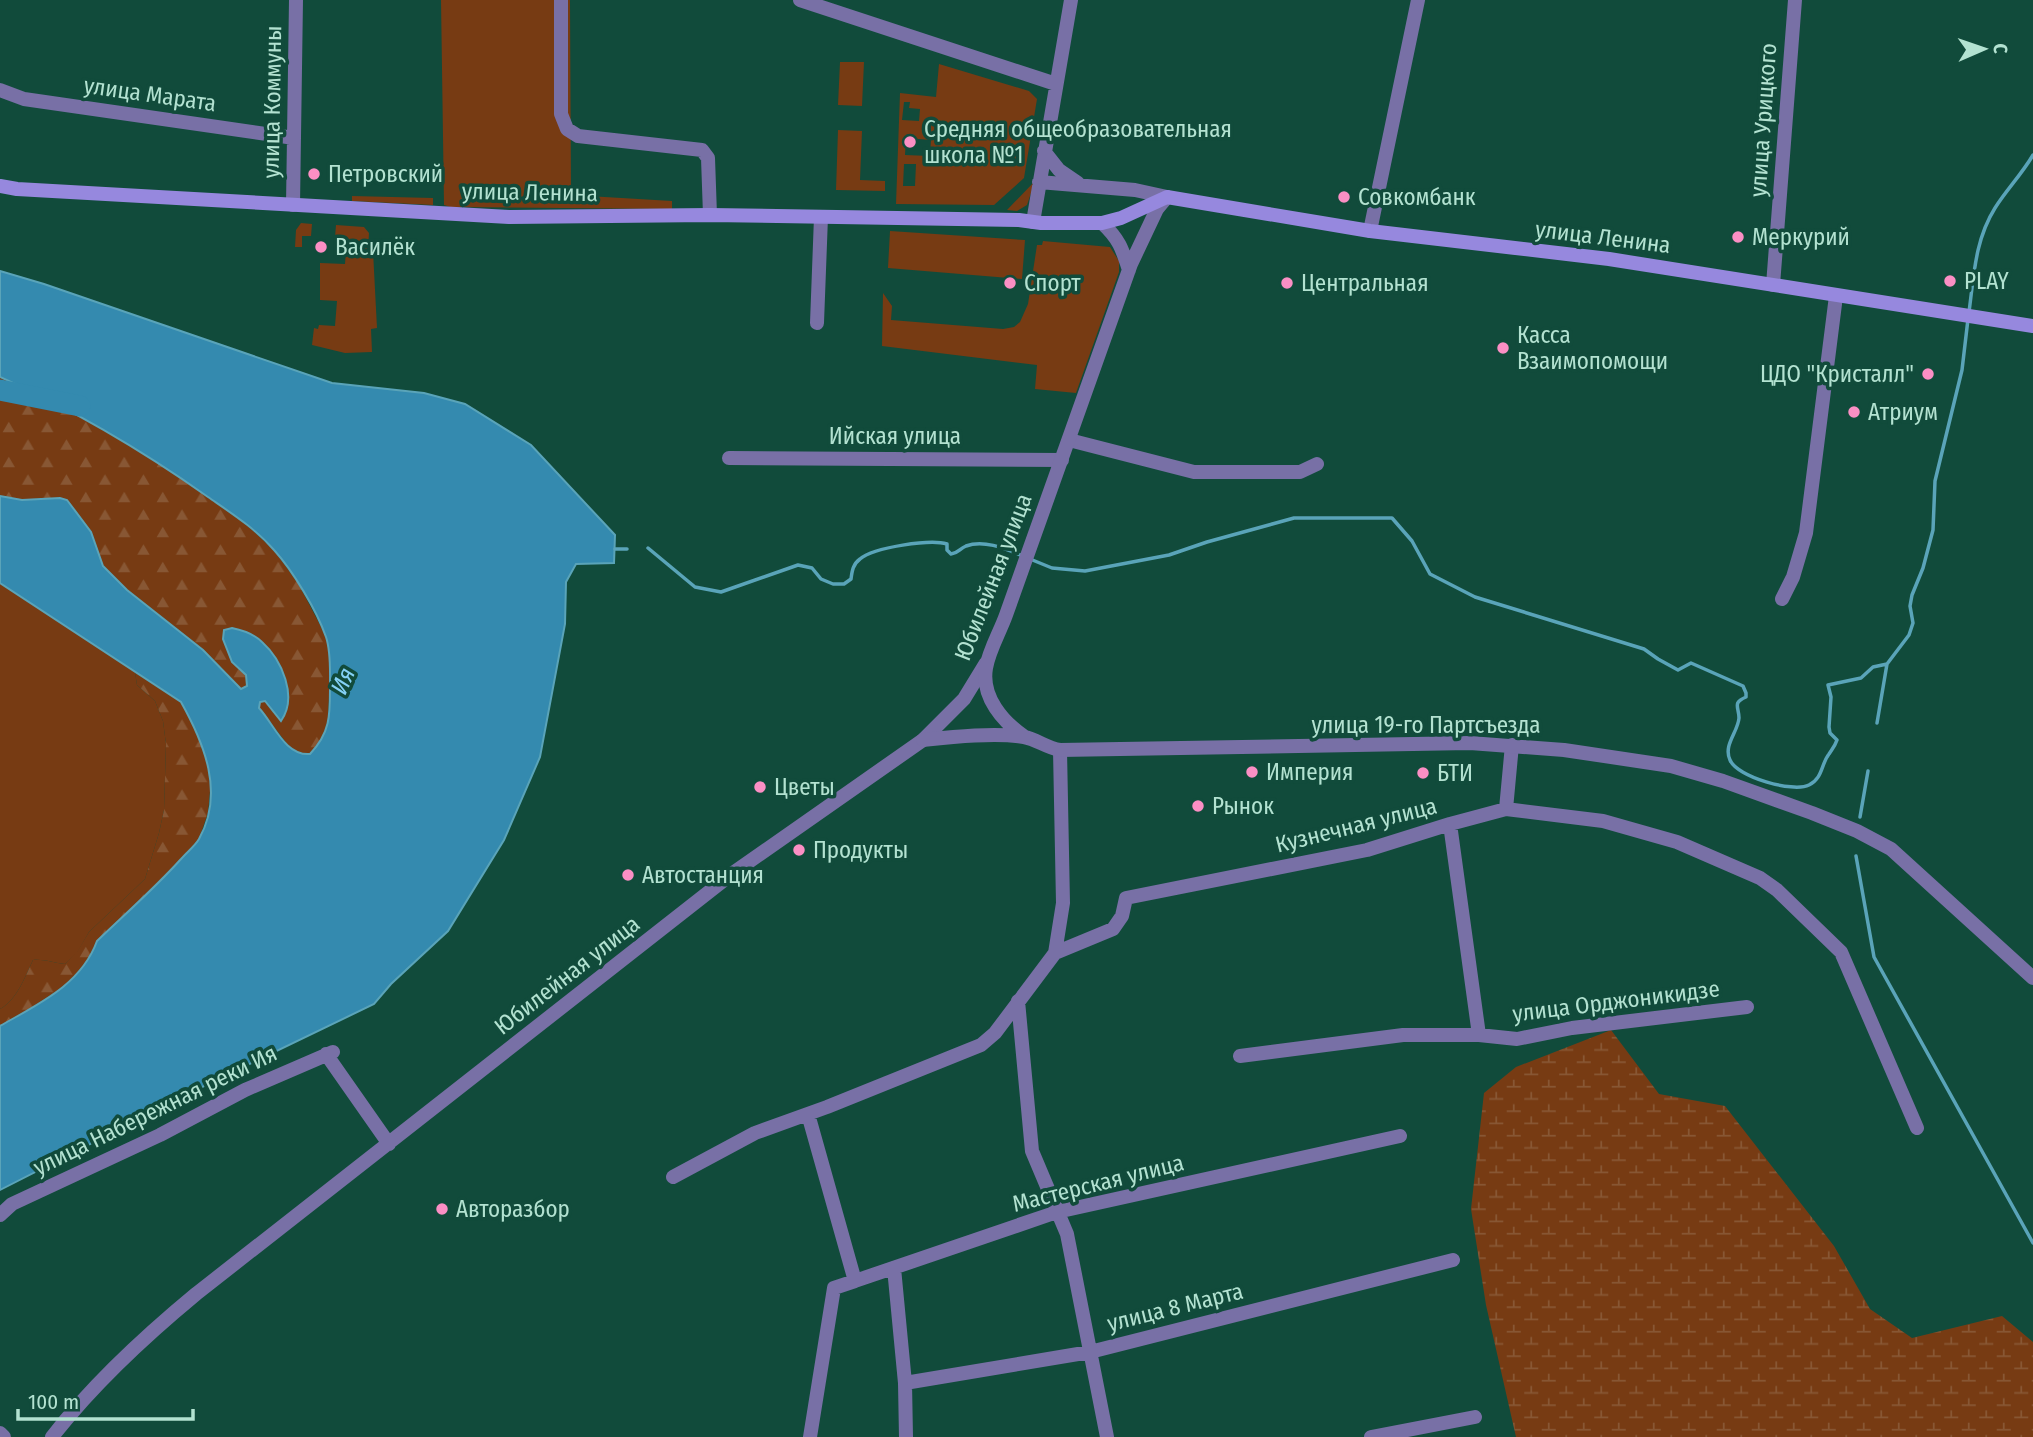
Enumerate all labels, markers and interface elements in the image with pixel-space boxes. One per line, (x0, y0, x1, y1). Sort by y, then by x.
north arrow (1949, 14, 2019, 84)
street label: улица Коммуны (257, 25, 287, 179)
street label: улица Урицкого (1744, 42, 1782, 198)
text: С (1989, 43, 2012, 54)
street label: улица Марата (82, 71, 218, 117)
place label: Средняя общеобразовательная школа №1 (924, 115, 1232, 169)
marker: Средняя общеобразовательная школа №1 (902, 134, 918, 150)
place label: Петровский (328, 160, 443, 188)
marker: Петровский (306, 166, 322, 182)
street label: улица Ленина (462, 177, 598, 207)
place label: Совкомбанк (1358, 183, 1476, 211)
marker: Совкомбанк (1336, 189, 1352, 205)
street label: улица Ленина (1534, 215, 1672, 259)
place label: Меркурий (1752, 223, 1850, 251)
marker: Меркурий (1730, 229, 1746, 245)
place label: Василёк (335, 233, 415, 261)
marker: Василёк (313, 239, 329, 255)
place label: PLAY (1964, 267, 2009, 295)
place label: Спорт (1024, 269, 1081, 297)
place label: Центральная (1301, 269, 1429, 297)
marker: PLAY (1942, 273, 1958, 289)
marker: Спорт (1002, 275, 1018, 291)
marker: Центральная (1279, 275, 1295, 291)
place label: Касса Взаимопомощи (1517, 321, 1668, 375)
marker: Касса Взаимопомощи (1495, 340, 1511, 356)
place label: ЦДО "Кристалл" (1760, 360, 1914, 388)
marker: ЦДО "Кристалл" (1920, 366, 1936, 382)
place label: Атриум (1868, 398, 1938, 426)
marker: Атриум (1846, 404, 1862, 420)
street label: Ийская улица (829, 422, 961, 450)
street label: Юбилейная улица (948, 490, 1038, 664)
water label: Ия (325, 663, 361, 699)
street label: улица 19-го Партсъезда (1311, 711, 1541, 739)
place label: Империя (1266, 758, 1354, 786)
place label: БТИ (1437, 759, 1473, 787)
marker: Империя (1244, 764, 1260, 780)
marker: БТИ (1415, 765, 1431, 781)
place label: Цветы (774, 773, 835, 801)
marker: Цветы (752, 779, 768, 795)
street label: Кузнечная улица (1272, 791, 1440, 859)
place label: Рынок (1212, 792, 1274, 820)
marker: Рынок (1190, 798, 1206, 814)
place label: Продукты (813, 836, 908, 864)
marker: Продукты (791, 842, 807, 858)
place label: Автостанция (642, 861, 764, 889)
marker: Автостанция (620, 867, 636, 883)
street label: Юбилейная улица (489, 910, 645, 1040)
street label: улица Орджоникидзе (1511, 974, 1721, 1028)
street label: улица Набережная реки Ия (29, 1039, 281, 1181)
street label: Мастерская улица (1009, 1148, 1187, 1218)
place label: Авторазбор (456, 1195, 570, 1223)
marker: Авторазбор (434, 1201, 450, 1217)
street label: улица 8 Марта (1104, 1277, 1246, 1337)
scale bar (18, 1378, 192, 1422)
text: 100 m (28, 1389, 79, 1415)

